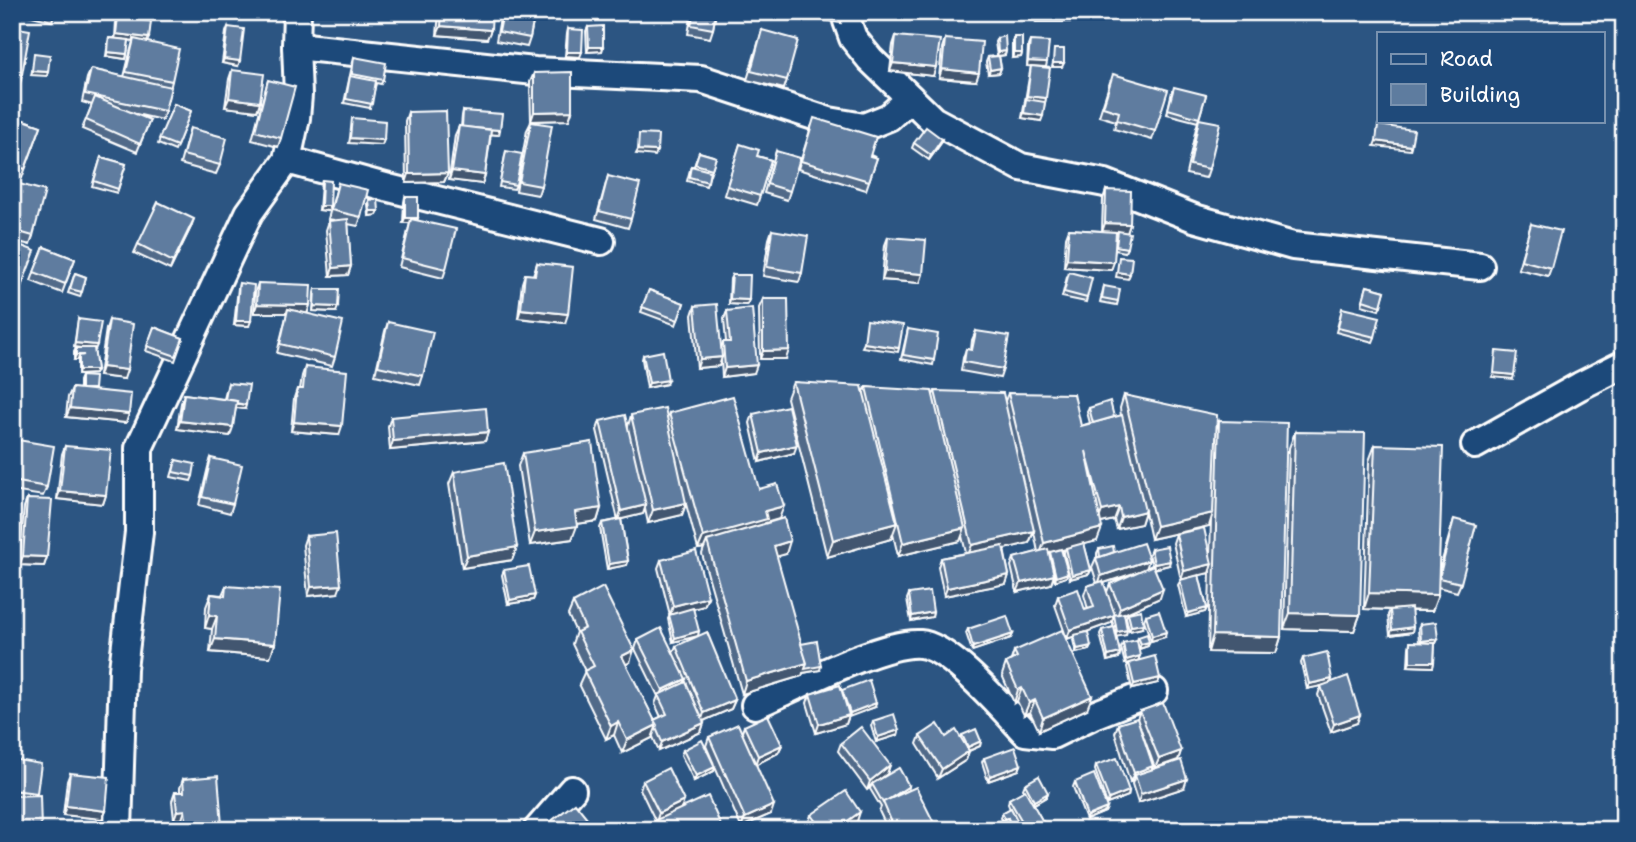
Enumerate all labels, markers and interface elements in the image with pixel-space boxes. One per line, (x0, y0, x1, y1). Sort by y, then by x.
legend (1377, 32, 1604, 122)
text: Road (1440, 45, 1493, 73)
text: Building (1440, 81, 1520, 109)

